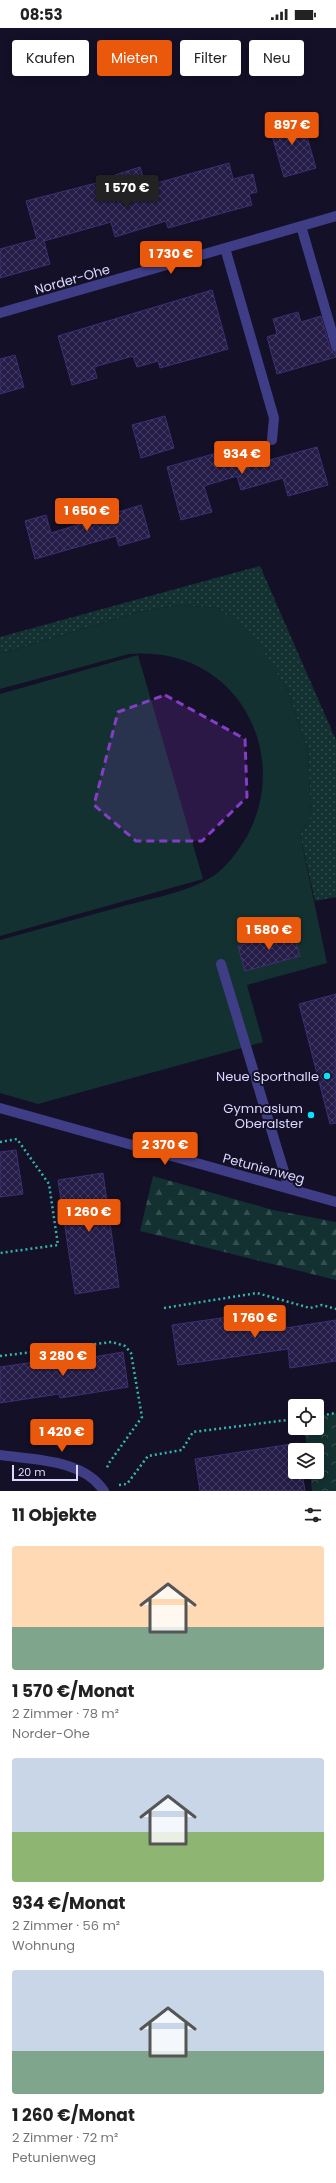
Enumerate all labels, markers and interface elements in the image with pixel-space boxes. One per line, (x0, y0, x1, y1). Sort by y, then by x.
text: 08:53 (20, 4, 63, 25)
chip: Kaufen (12, 40, 89, 76)
chip: Mieten (97, 40, 172, 76)
chip: Filter (180, 40, 241, 76)
chip: Neu (249, 40, 304, 76)
pin: 897 € (264, 112, 320, 146)
text: 897 € (274, 115, 310, 134)
pin: 1 570 € (90, 175, 164, 209)
text: 1 570 € (105, 178, 149, 197)
pin: 1 730 € (134, 241, 208, 275)
text: 1 730 € (149, 244, 193, 263)
street label: Norder-Ohe (32, 260, 112, 299)
pin: 934 € (214, 441, 270, 475)
text: 934 € (223, 444, 261, 463)
pin: 1 650 € (50, 498, 124, 532)
text: 1 650 € (64, 501, 110, 520)
pin: 1 580 € (232, 917, 306, 951)
text: 1 580 € (246, 920, 292, 939)
place label: Neue Sporthalle (216, 1067, 319, 1086)
marker: Neue Sporthalle (322, 1071, 332, 1081)
place label: Gymnasium Oberalster (223, 1099, 303, 1133)
marker: Gymnasium Oberalster (306, 1110, 316, 1120)
pin: 2 370 € (128, 1132, 202, 1166)
text: 2 370 € (142, 1135, 188, 1154)
street label: Petunienweg (221, 1148, 307, 1189)
pin: 1 260 € (52, 1199, 126, 1233)
text: 1 260 € (67, 1202, 111, 1221)
pin: 1 760 € (218, 1305, 292, 1339)
text: 1 760 € (233, 1308, 277, 1327)
pin: 3 280 € (26, 1343, 100, 1377)
text: 3 280 € (39, 1346, 87, 1365)
map controls (288, 1399, 324, 1479)
button: locate (288, 1399, 324, 1435)
pin: 1 420 € (25, 1419, 99, 1453)
text: 1 420 € (39, 1422, 85, 1441)
button: layers (288, 1443, 324, 1479)
scale bar (12, 1463, 78, 1482)
text: 20 m (18, 1464, 46, 1480)
text: 11 Objekte (12, 1503, 97, 1527)
icon: filters (302, 1504, 324, 1526)
icon: home (132, 1572, 204, 1644)
text: 1 570 €/Monat (12, 1679, 134, 1703)
text: 2 Zimmer · 78 m² (12, 1704, 119, 1723)
text: Norder-Ohe (12, 1724, 90, 1743)
icon: home (132, 1784, 204, 1856)
text: 934 €/Monat (12, 1891, 125, 1915)
text: 2 Zimmer · 56 m² (12, 1916, 120, 1935)
text: Wohnung (12, 1936, 75, 1955)
icon: home (132, 1996, 204, 2068)
text: 1 260 €/Monat (12, 2103, 135, 2127)
text: 2 Zimmer · 72 m² (12, 2128, 118, 2147)
text: Petunienweg (12, 2148, 96, 2167)

